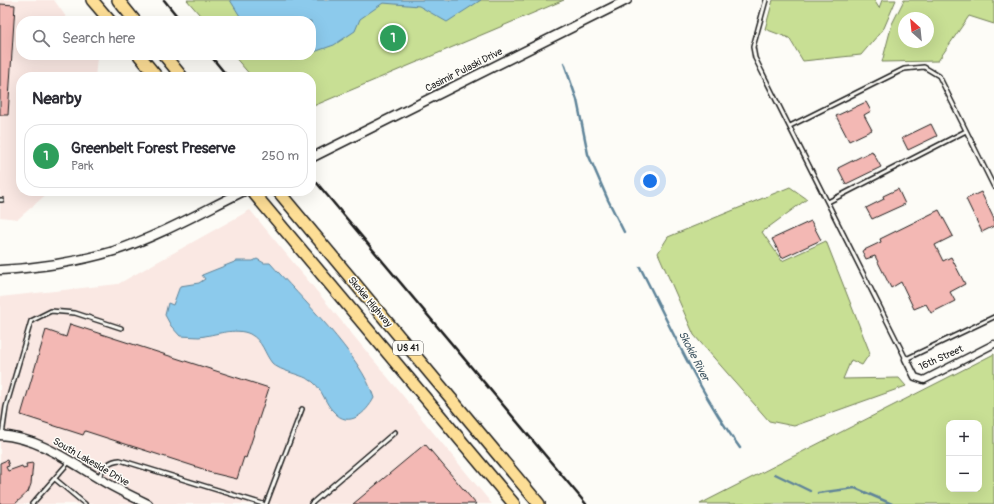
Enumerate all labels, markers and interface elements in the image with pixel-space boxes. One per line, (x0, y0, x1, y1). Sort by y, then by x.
north arrow (898, 12, 934, 48)
search box (16, 16, 316, 60)
pin: 1 (380, 23, 406, 53)
icon: search (30, 27, 52, 49)
text: Search here (62, 29, 135, 48)
street label: Casimir Pulaski Drive (424, 45, 505, 95)
text: Nearby (32, 88, 81, 109)
text: Greenbelt Forest Preserve (71, 139, 235, 158)
text: 1 (43, 148, 49, 164)
text: 250 m (261, 148, 299, 164)
text: Park (71, 158, 94, 174)
your location (640, 171, 660, 191)
street label: Skokie Highway (345, 274, 395, 330)
water label: Skokie River (676, 329, 713, 385)
road number: US 41 (393, 341, 423, 355)
street label: 16th Street (917, 342, 966, 373)
map controls (946, 420, 982, 492)
button: + (946, 420, 982, 456)
street label: South Lakeside Drive (51, 435, 131, 489)
button: − (946, 456, 982, 492)

